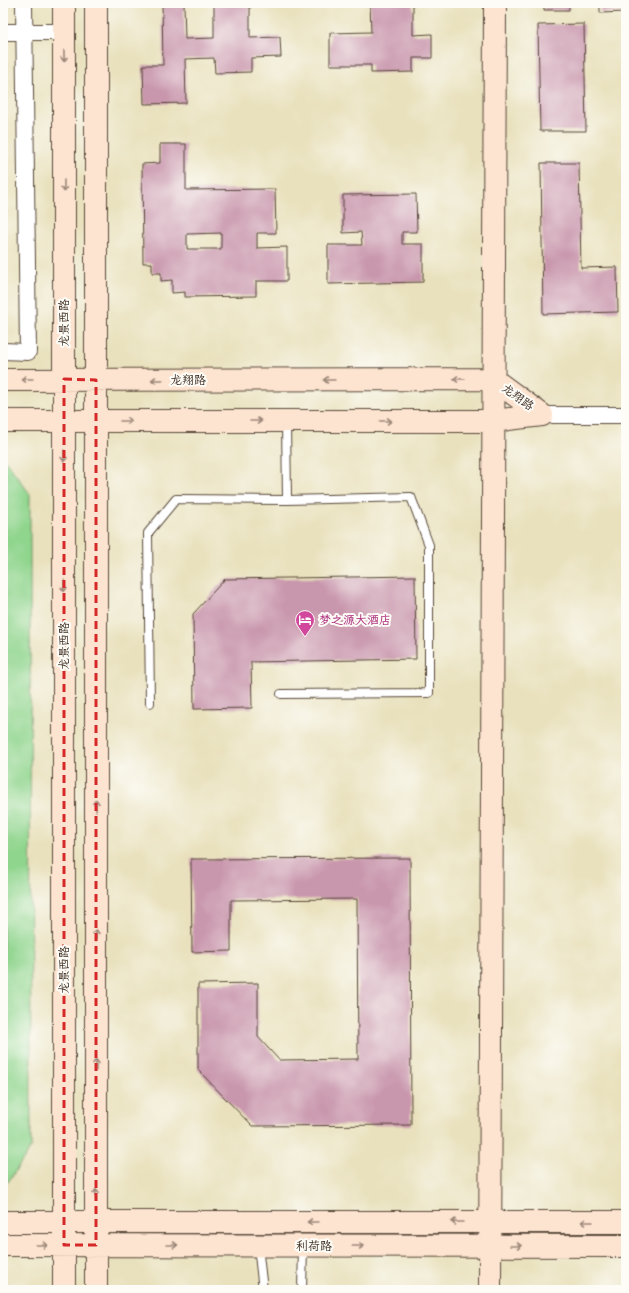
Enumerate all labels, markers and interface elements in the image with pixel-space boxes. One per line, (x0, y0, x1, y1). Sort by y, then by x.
one-way arrow (60, 49, 68, 62)
one-way arrow (60, 179, 68, 192)
street label: 龙景西路 (58, 299, 73, 347)
street label: 龙翔路 (170, 374, 206, 389)
one-way arrow (21, 375, 34, 383)
one-way arrow (453, 375, 466, 383)
one-way arrow (151, 376, 164, 384)
one-way arrow (323, 376, 336, 384)
street label: 龙翔路 (498, 382, 536, 415)
one-way arrow (119, 417, 132, 425)
one-way arrow (249, 417, 262, 425)
one-way arrow (379, 417, 392, 425)
one-way arrow (60, 449, 68, 462)
one-way arrow (60, 579, 68, 592)
hotel icon: 梦之源大酒店 (294, 609, 316, 637)
place label: 梦之源大酒店 (319, 614, 391, 629)
street label: 龙景西路 (58, 622, 73, 670)
one-way arrow (92, 799, 100, 812)
one-way arrow (92, 929, 100, 942)
street label: 龙景西路 (58, 946, 73, 994)
one-way arrow (92, 1059, 100, 1072)
one-way arrow (92, 1189, 100, 1202)
one-way arrow (307, 1218, 320, 1226)
one-way arrow (451, 1218, 464, 1226)
one-way arrow (581, 1218, 594, 1226)
street label: 利荷路 (296, 1240, 332, 1255)
one-way arrow (35, 1241, 48, 1249)
one-way arrow (165, 1241, 178, 1249)
one-way arrow (351, 1242, 364, 1250)
one-way arrow (509, 1242, 522, 1250)

